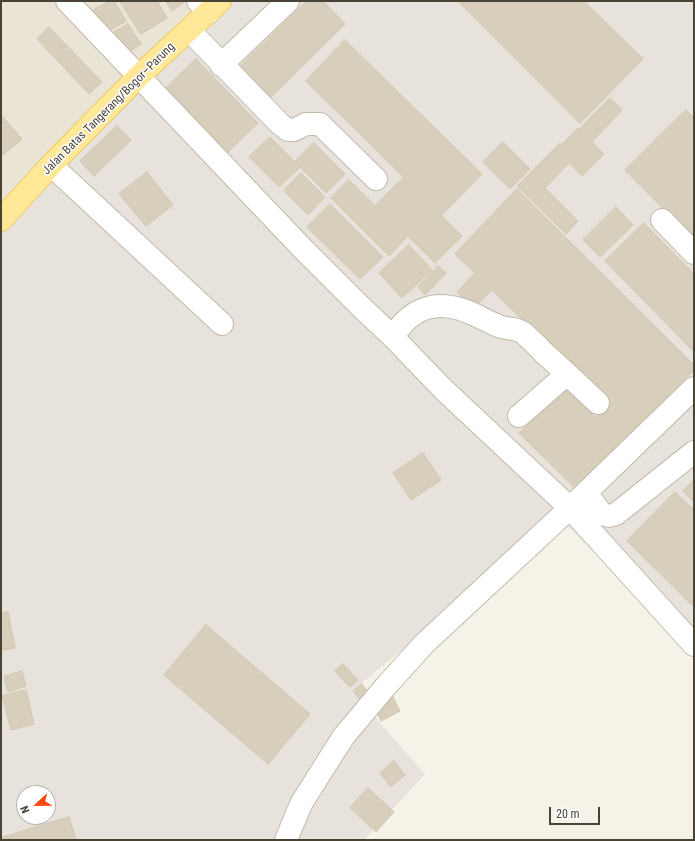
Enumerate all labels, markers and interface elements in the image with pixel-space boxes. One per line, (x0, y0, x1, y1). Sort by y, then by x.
street label: Jalan Batas Tangerang/Bogor–Parung (40, 40, 178, 178)
north arrow (16, 785, 56, 825)
scale bar (551, 799, 602, 825)
text: N (18, 804, 33, 815)
text: 20 m (556, 807, 580, 821)

